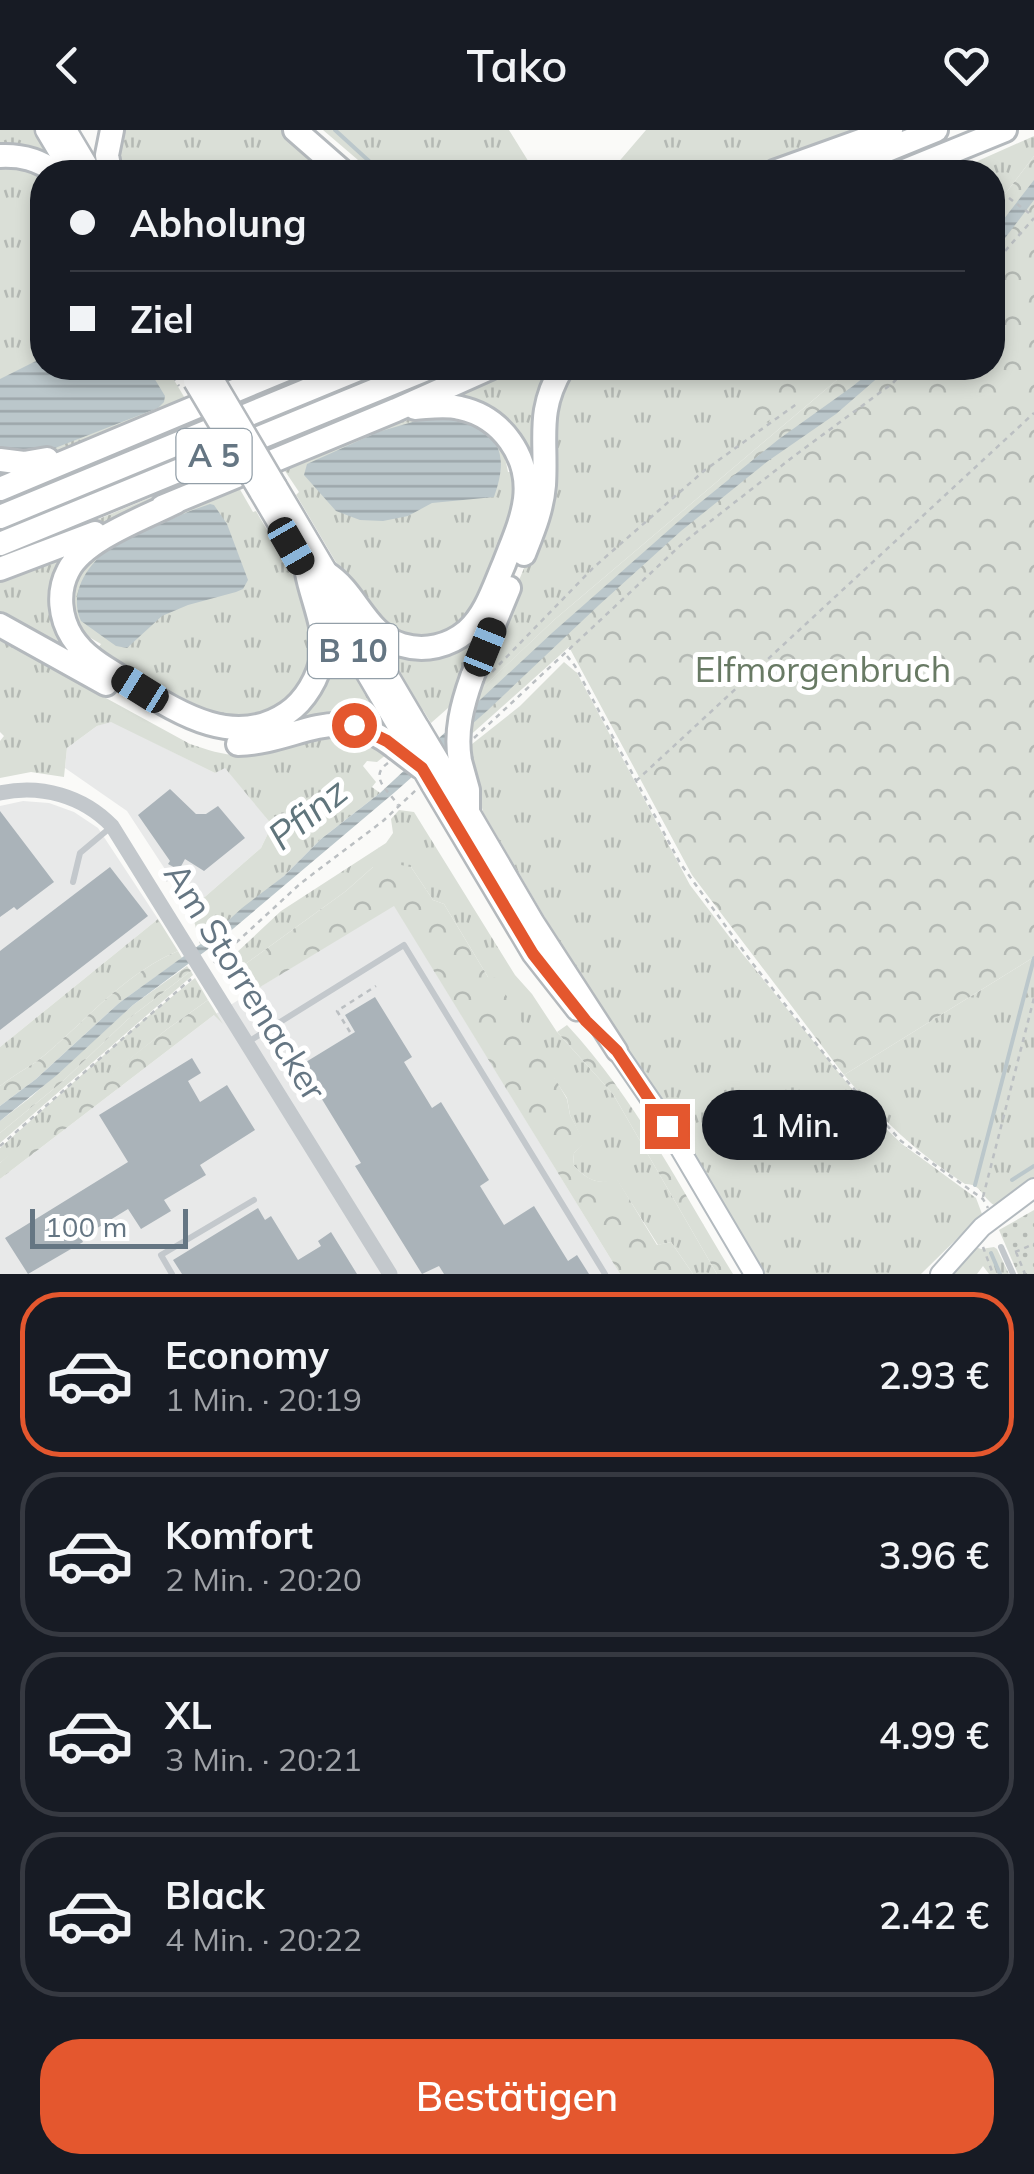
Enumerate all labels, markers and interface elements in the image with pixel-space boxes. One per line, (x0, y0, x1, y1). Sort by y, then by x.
text: Tako (467, 37, 568, 93)
icon: back (40, 38, 95, 93)
icon: heart (939, 38, 994, 93)
text: Abholung (130, 199, 307, 247)
text: Ziel (130, 295, 194, 343)
road number: A 5 (176, 429, 252, 483)
car (263, 513, 319, 579)
car (460, 614, 510, 680)
road number: B 10 (308, 624, 398, 678)
park label: Elfmorgenbruch (695, 647, 951, 691)
car (107, 660, 173, 718)
route start (332, 703, 377, 748)
water label: Pfinz (258, 767, 357, 860)
street label: Am Storrenacker (155, 855, 337, 1109)
callout: 1 Min. (702, 1091, 887, 1161)
route end (645, 1104, 690, 1149)
text: 1 Min. (750, 1105, 839, 1145)
scale bar (30, 1204, 188, 1248)
text: 100 m (45, 1209, 127, 1244)
icon: car (45, 1330, 135, 1420)
text: Economy (165, 1331, 329, 1379)
text: 2.93 € (879, 1351, 989, 1399)
text: 1 Min. · 20:19 (165, 1379, 362, 1419)
icon: car (45, 1510, 135, 1600)
text: Komfort (165, 1511, 313, 1559)
text: 3.96 € (879, 1531, 989, 1579)
text: 2 Min. · 20:20 (165, 1559, 362, 1599)
icon: car (45, 1690, 135, 1780)
text: XL (165, 1691, 212, 1739)
text: 4.99 € (879, 1711, 989, 1759)
text: 3 Min. · 20:21 (165, 1739, 362, 1779)
icon: car (45, 1870, 135, 1960)
text: Black (165, 1871, 265, 1919)
text: 2.42 € (879, 1891, 989, 1939)
text: 4 Min. · 20:22 (165, 1919, 362, 1959)
button: Bestätigen (40, 2039, 994, 2154)

